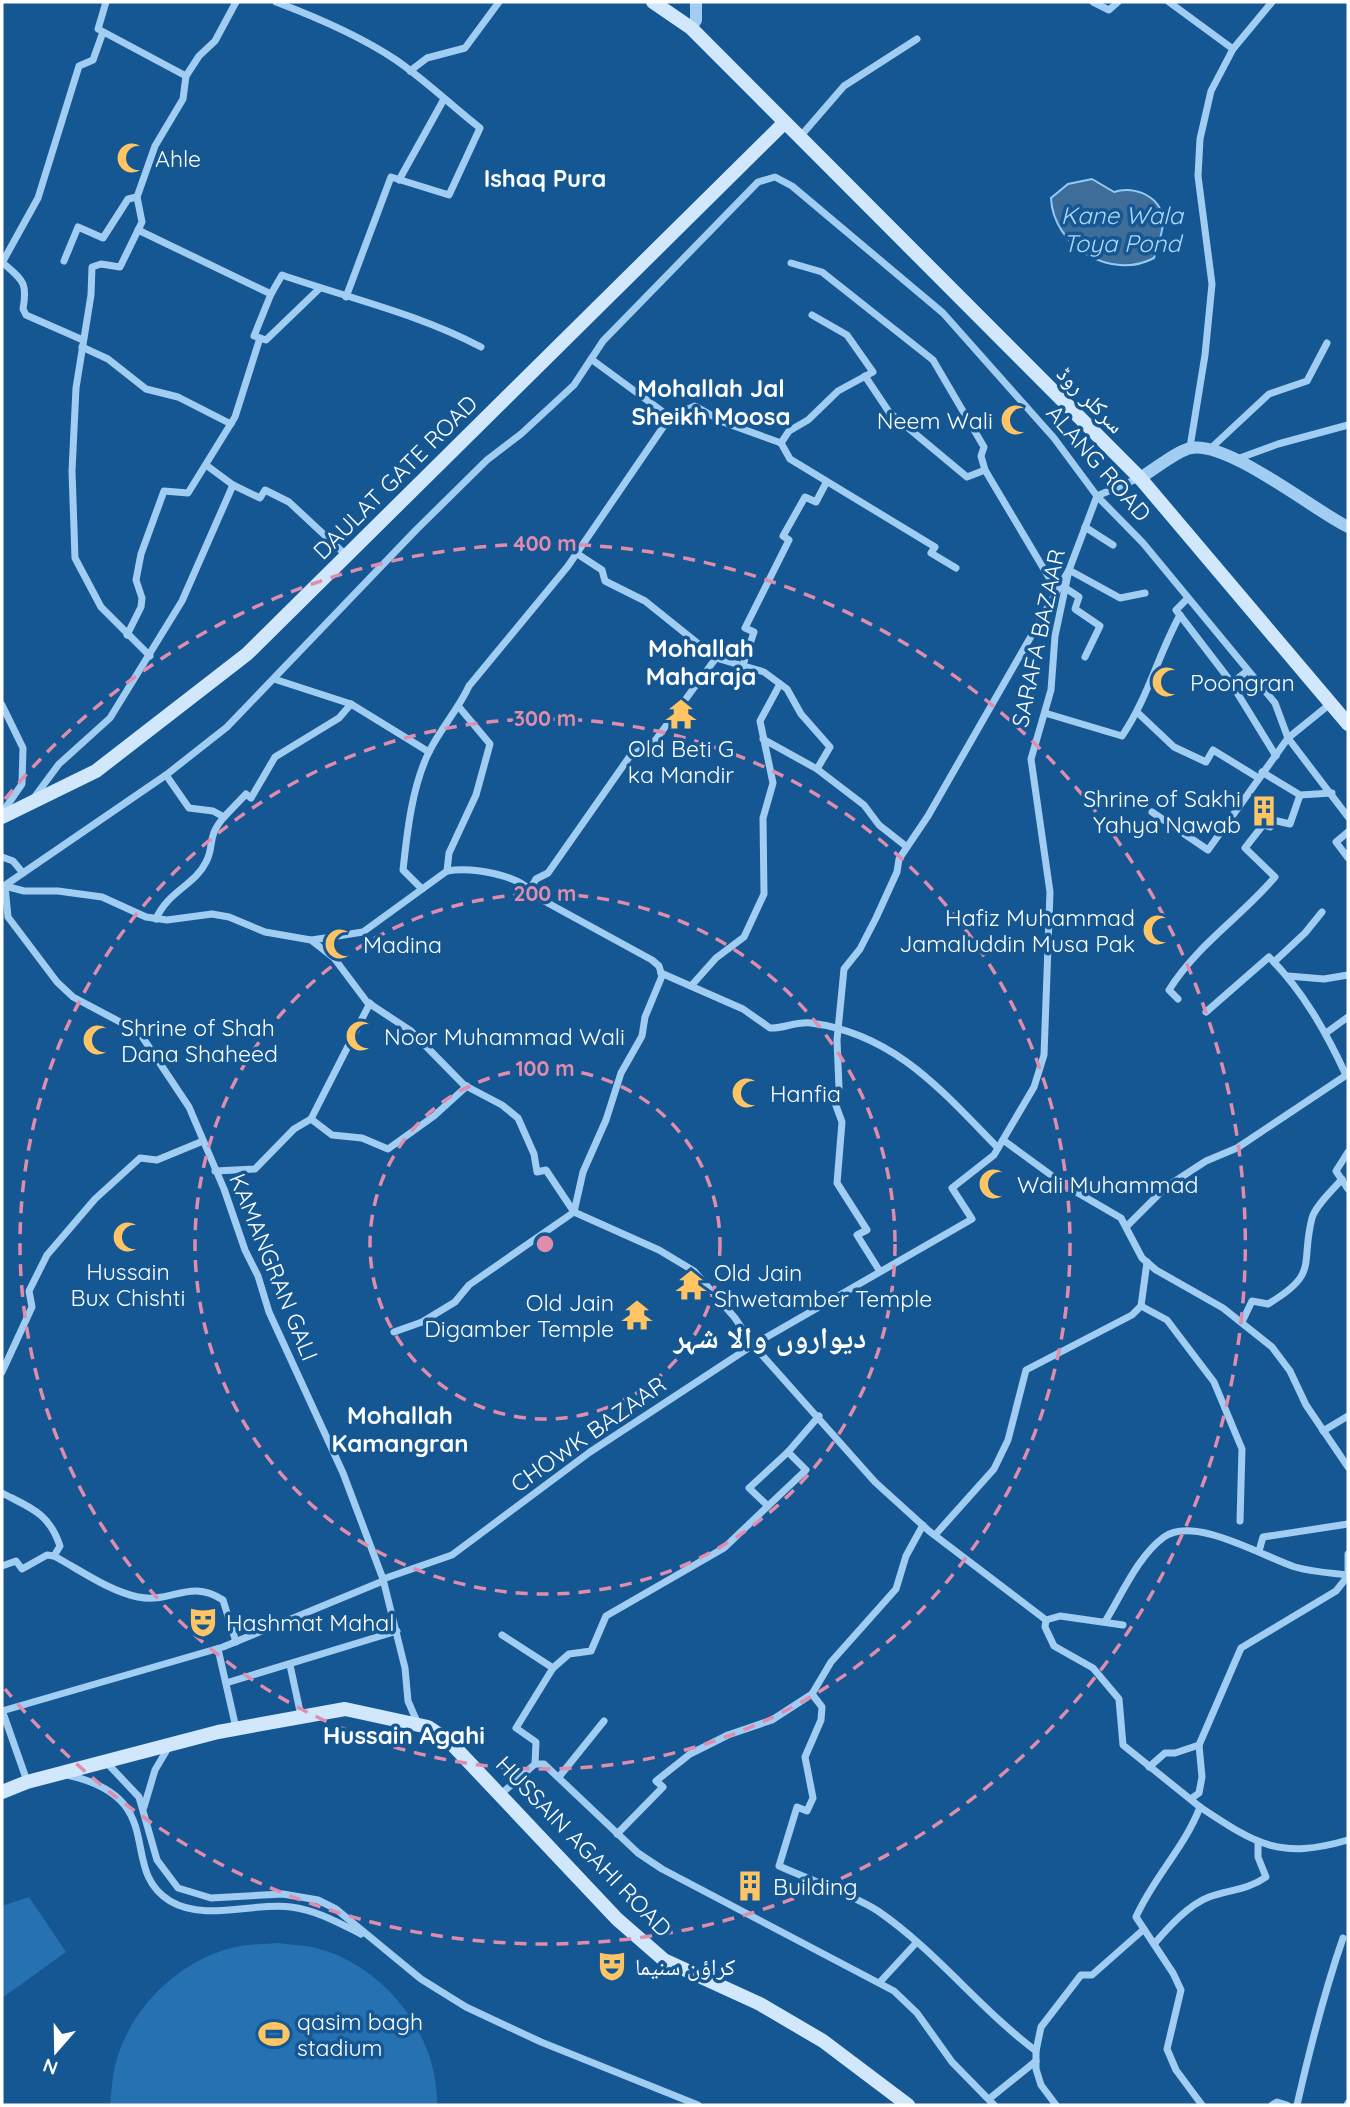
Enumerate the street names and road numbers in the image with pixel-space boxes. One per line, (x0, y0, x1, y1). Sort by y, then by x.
street label: سرکلر روڈ (1051, 359, 1131, 439)
street label: DAULAT GATE ROAD (307, 389, 483, 565)
street label: ALANG ROAD (1040, 399, 1158, 527)
street label: SARAFA BAZAAR (1005, 546, 1071, 730)
street label: KAMANGRAN GALI (223, 1169, 325, 1365)
street label: CHOWK BAZAAR (505, 1370, 671, 1498)
street label: HUSSAIN AGAHI ROAD (490, 1749, 678, 1943)

